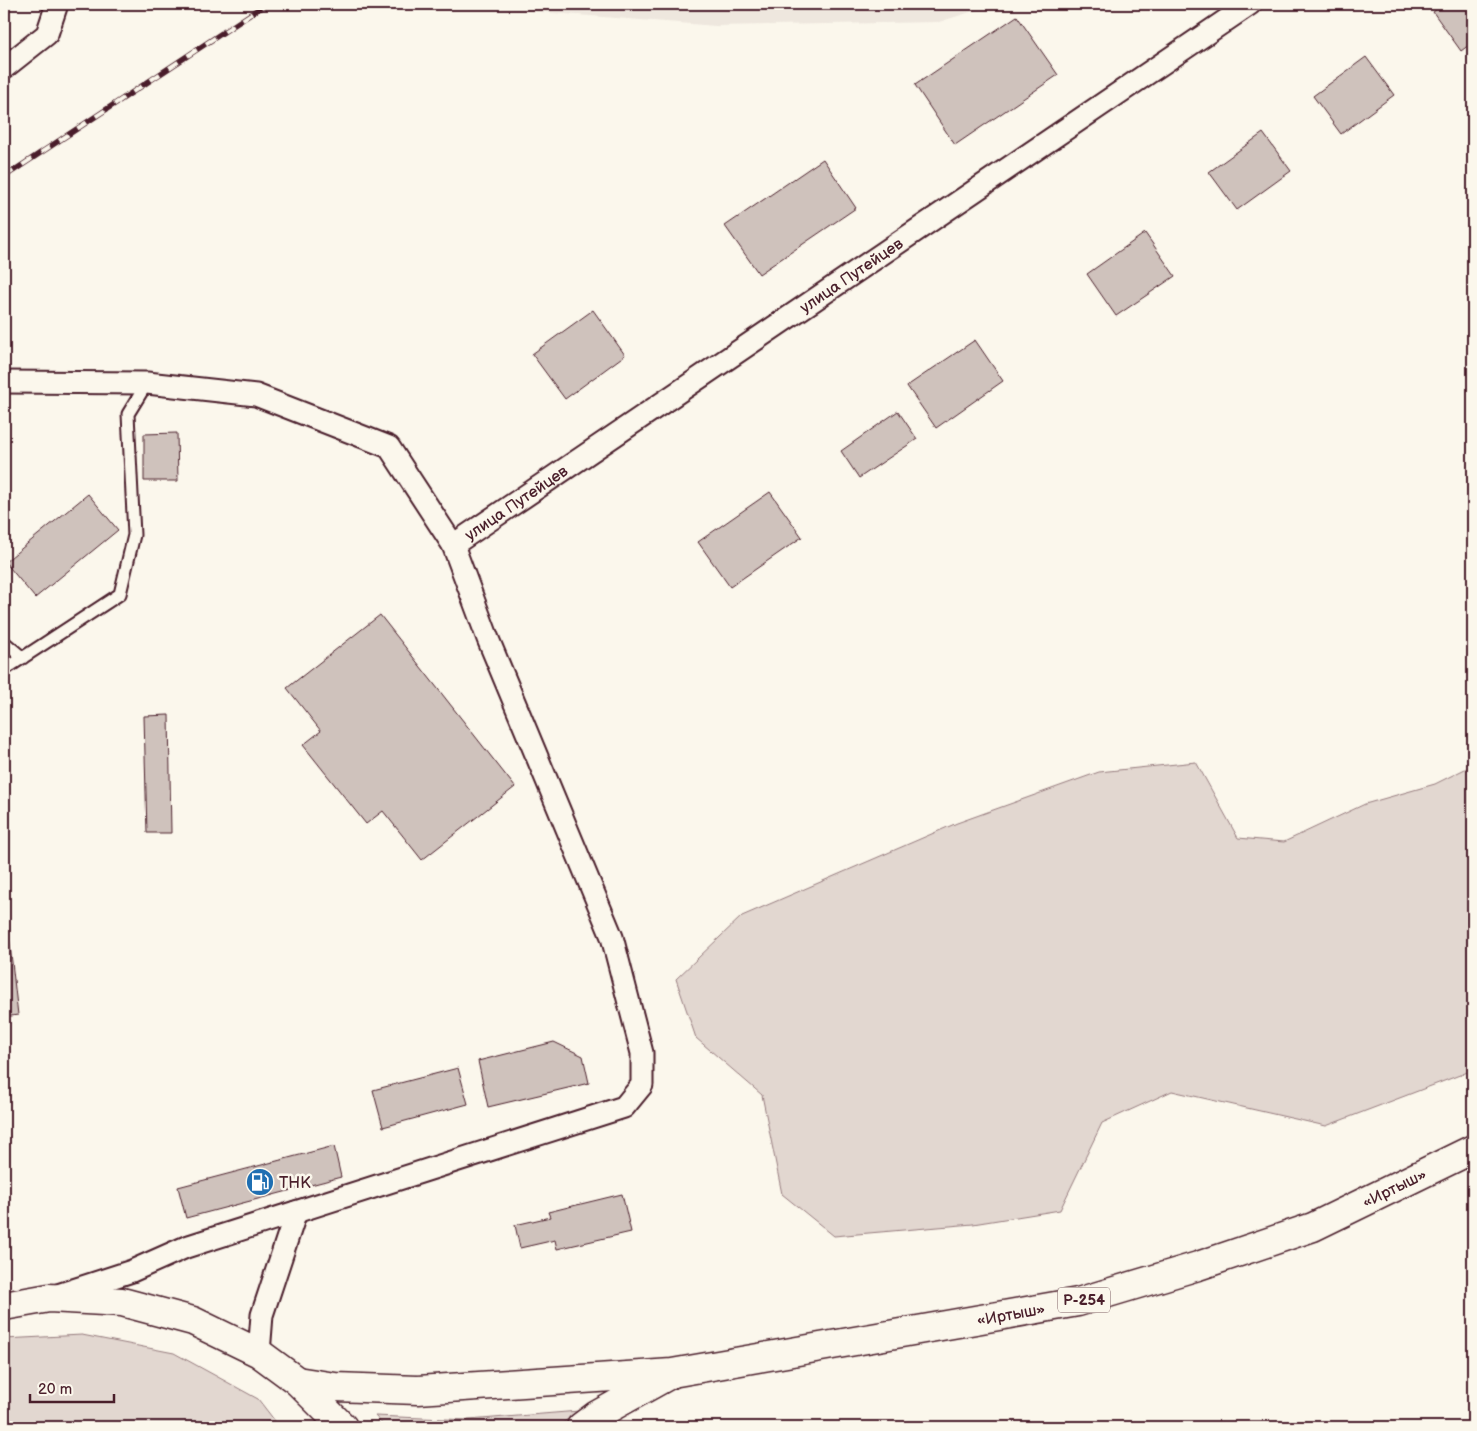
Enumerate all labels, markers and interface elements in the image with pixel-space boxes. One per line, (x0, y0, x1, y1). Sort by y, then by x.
street label: улица Путейцев (797, 234, 907, 318)
street label: улица Путейцев (462, 462, 572, 545)
street label: «Иртыш» (1359, 1165, 1430, 1213)
fuel station icon: ТНК (245, 1167, 275, 1197)
place label: ТНК (279, 1174, 311, 1193)
road number: Р-254 (1058, 1288, 1110, 1312)
street label: «Иртыш» (975, 1300, 1047, 1331)
scale bar (30, 1371, 114, 1403)
text: 20 m (38, 1380, 72, 1399)

